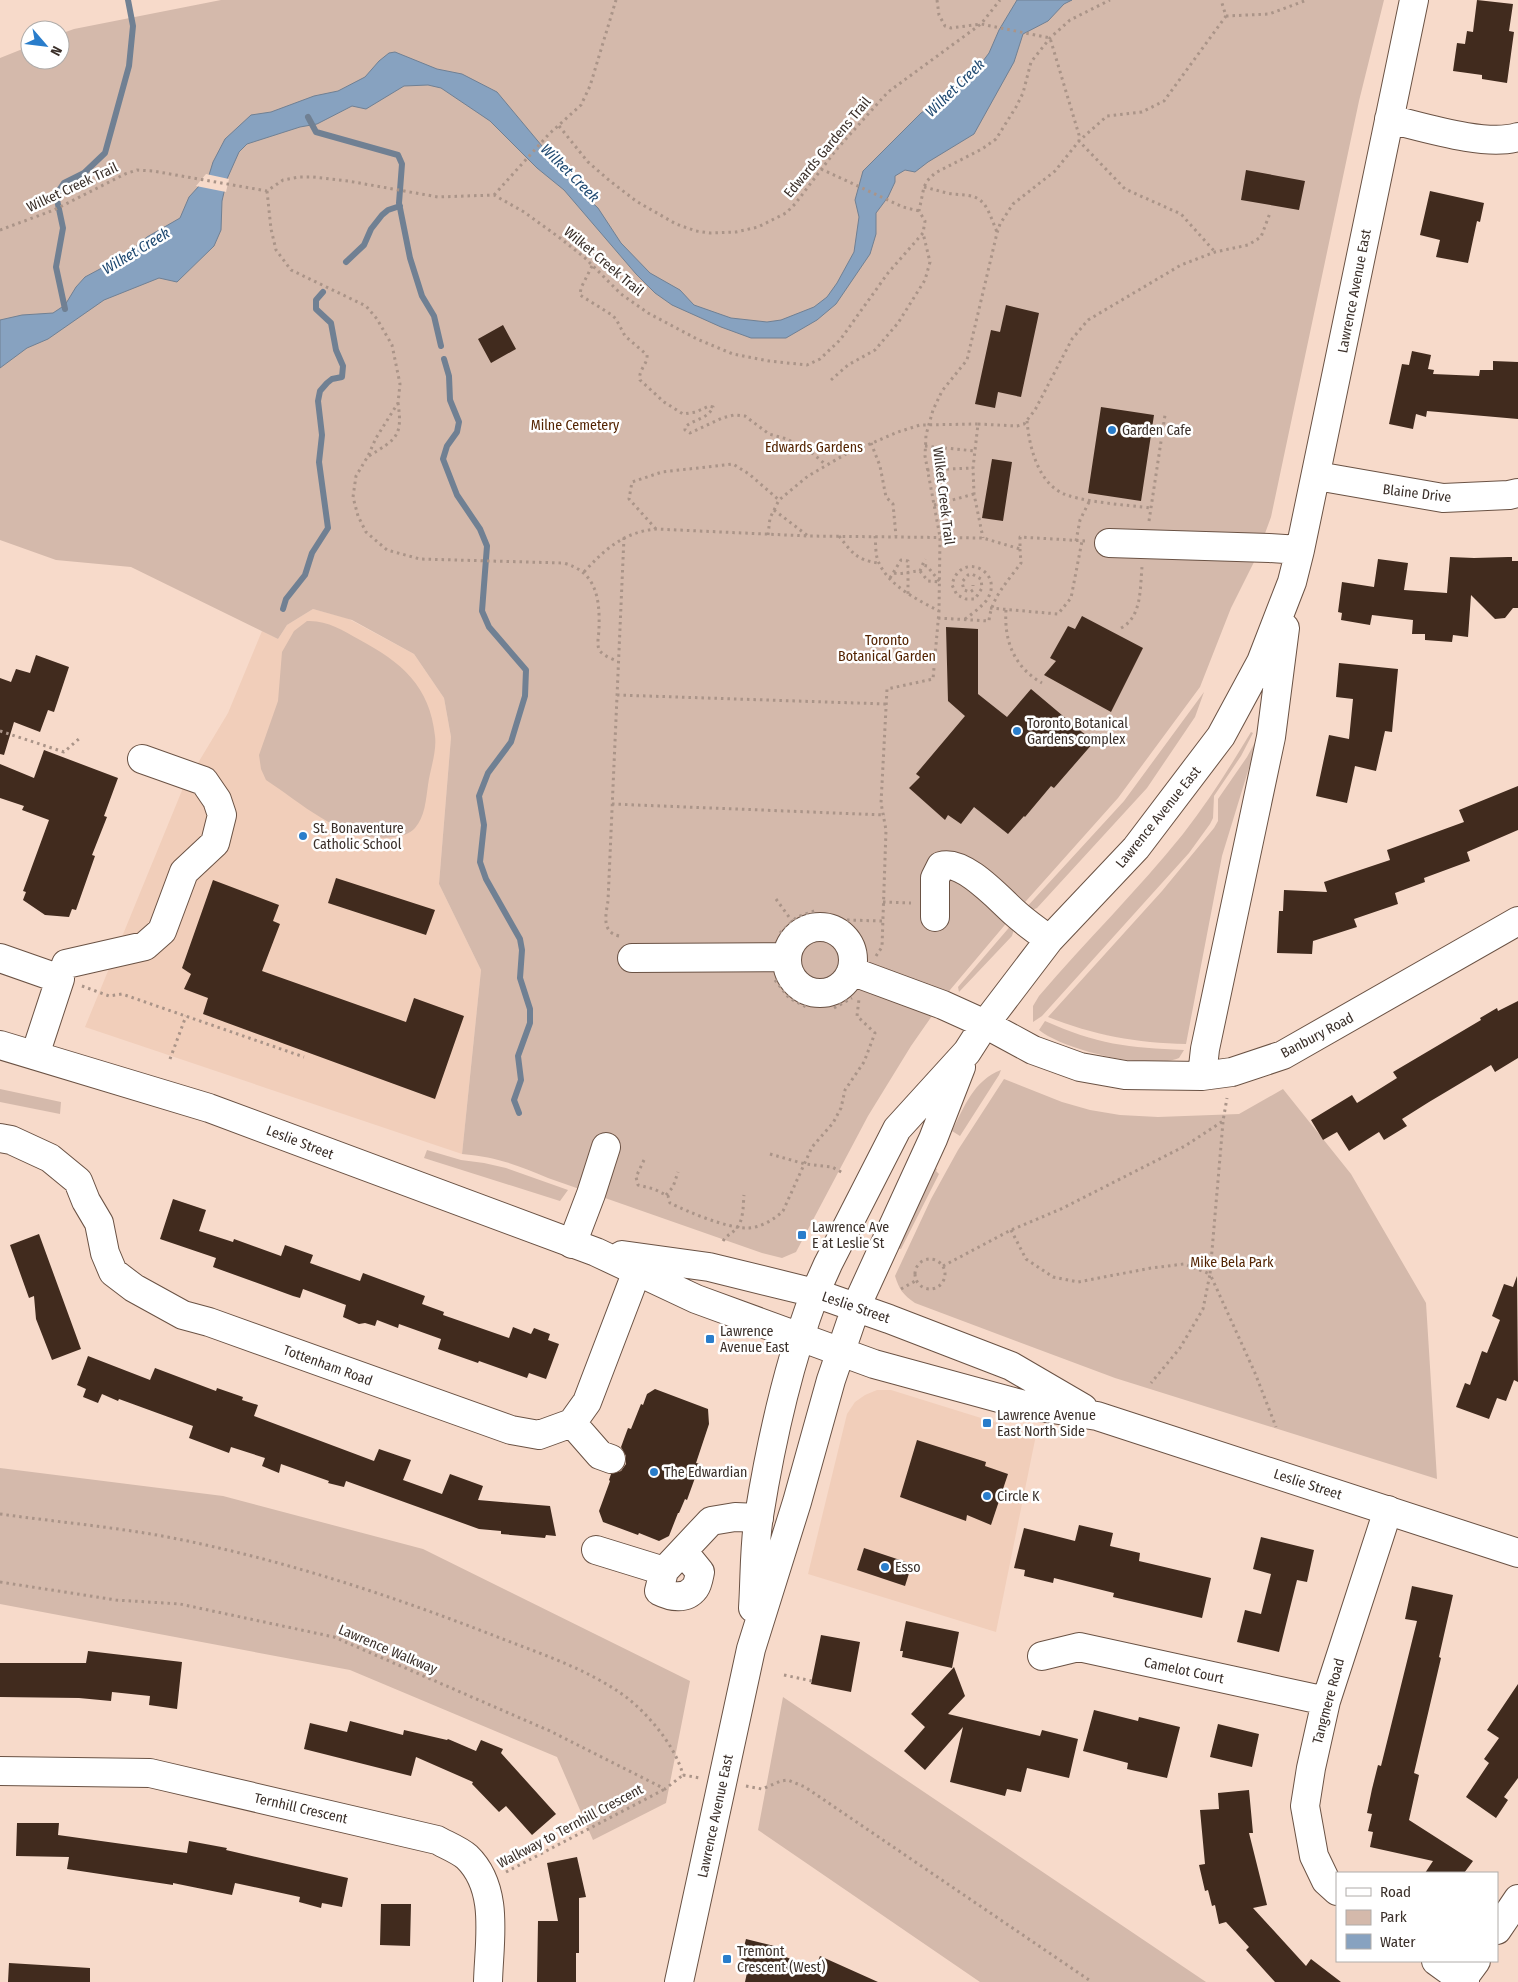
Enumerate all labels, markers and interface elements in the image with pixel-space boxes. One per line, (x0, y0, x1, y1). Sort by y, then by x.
north arrow (20, 20, 70, 70)
text: N (47, 43, 66, 59)
water label: Wilket Creek (922, 55, 989, 121)
street label: Edwards Gardens Trail (780, 93, 875, 201)
water label: Wilket Creek (537, 140, 603, 206)
street label: Wilket Creek Trail (24, 159, 121, 216)
street label: Wilket Creek Trail (560, 223, 647, 300)
water label: Wilket Creek (99, 224, 173, 278)
street label: Lawrence Avenue East (1334, 227, 1375, 354)
park label: Milne Cemetery (531, 417, 620, 434)
place label: Garden Cafe (1122, 422, 1191, 439)
marker: Garden Cafe (1106, 424, 1118, 436)
park label: Edwards Gardens (765, 439, 863, 456)
street label: Wilket Creek Trail (929, 446, 958, 546)
street label: Blaine Drive (1382, 481, 1452, 506)
park label: Toronto Botanical Garden (838, 632, 936, 665)
place label: Toronto Botanical Gardens complex (1027, 715, 1128, 748)
marker: Toronto Botanical Gardens complex (1011, 725, 1023, 737)
street label: Lawrence Avenue East (1112, 763, 1205, 872)
place label: St. Bonaventure Catholic School (313, 820, 404, 853)
marker: St. Bonaventure Catholic School (297, 830, 309, 842)
street label: Banbury Road (1278, 1009, 1357, 1062)
street label: Leslie Street (264, 1122, 336, 1163)
place label: Lawrence Ave E at Leslie St (812, 1219, 889, 1252)
marker: Lawrence Ave E at Leslie St (796, 1229, 808, 1241)
park label: Mike Bela Park (1190, 1254, 1274, 1271)
street label: Leslie Street (820, 1288, 892, 1327)
place label: Lawrence Avenue East (720, 1323, 789, 1356)
marker: Lawrence Avenue East (704, 1333, 716, 1345)
street label: Tottenham Road (281, 1341, 375, 1389)
place label: Lawrence Avenue East North Side (997, 1407, 1096, 1440)
marker: Lawrence Avenue East North Side (981, 1417, 993, 1429)
place label: The Edwardian (664, 1464, 747, 1481)
street label: Leslie Street (1272, 1465, 1344, 1504)
marker: The Edwardian (648, 1466, 660, 1478)
place label: Circle K (997, 1488, 1040, 1505)
marker: Circle K (981, 1490, 993, 1502)
place label: Esso (895, 1559, 921, 1576)
marker: Esso (879, 1561, 891, 1573)
street label: Lawrence Walkway (336, 1621, 440, 1678)
street label: Camelot Court (1142, 1654, 1226, 1687)
street label: Tangmere Road (1309, 1656, 1348, 1746)
street label: Lawrence Avenue East (694, 1752, 737, 1879)
street label: Walkway to Ternhill Crescent (494, 1781, 646, 1872)
street label: Ternhill Crescent (253, 1789, 350, 1828)
legend (1336, 1872, 1498, 1962)
text: Road (1380, 1883, 1411, 1901)
text: Park (1380, 1908, 1407, 1926)
text: Water (1380, 1933, 1416, 1951)
place label: Tremont Crescent (West) (737, 1943, 825, 1976)
marker: Tremont Crescent (West) (721, 1953, 733, 1965)

